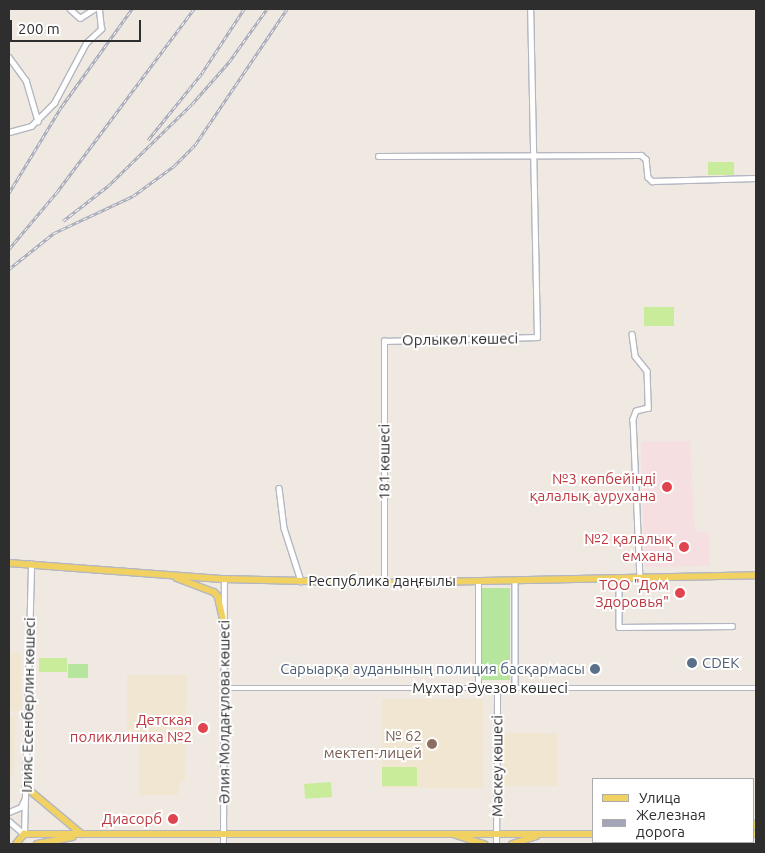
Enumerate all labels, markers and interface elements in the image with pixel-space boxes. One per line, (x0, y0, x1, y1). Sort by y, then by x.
scale bar (12, 10, 144, 42)
text: 200 m (18, 20, 60, 37)
street label: Орлыкөл көшесі (402, 329, 518, 349)
street label: 181 көшесі (375, 424, 393, 500)
place label: №3 көпбейінді қалалық аурухана (529, 469, 656, 504)
marker: №3 көпбейінді қалалық аурухана (660, 480, 674, 494)
place label: №2 қалалық емхана (584, 529, 673, 564)
marker: №2 қалалық емхана (677, 540, 691, 554)
street label: Республика даңғылы (308, 572, 456, 590)
place label: ТОО "Дом Здоровья" (595, 575, 669, 610)
marker: ТОО "Дом Здоровья" (673, 586, 687, 600)
street label: Ілияс Есенберлин көшесі (17, 617, 39, 793)
street label: Әлия Молдағұлова көшесі (215, 620, 233, 804)
place label: CDEK (702, 654, 739, 672)
marker: CDEK (686, 657, 698, 669)
place label: Сарыарқа ауданының полиция басқармасы (280, 660, 585, 678)
marker: Сарыарқа ауданының полиция басқармасы (589, 663, 601, 675)
street label: Мұхтар Әуезов көшесі (412, 679, 568, 697)
place label: Детская поликлиника №2 (70, 710, 192, 745)
street label: Мәскеу көшесі (488, 715, 506, 817)
marker: Детская поликлиника №2 (196, 721, 210, 735)
place label: № 62 мектеп-лицей (324, 726, 422, 761)
marker: № 62 мектеп-лицей (426, 738, 438, 750)
legend (592, 778, 755, 843)
text: Улица (639, 789, 681, 806)
text: Железная дорога (636, 806, 706, 840)
place label: Диасорб (102, 810, 162, 828)
marker: Диасорб (166, 812, 180, 826)

